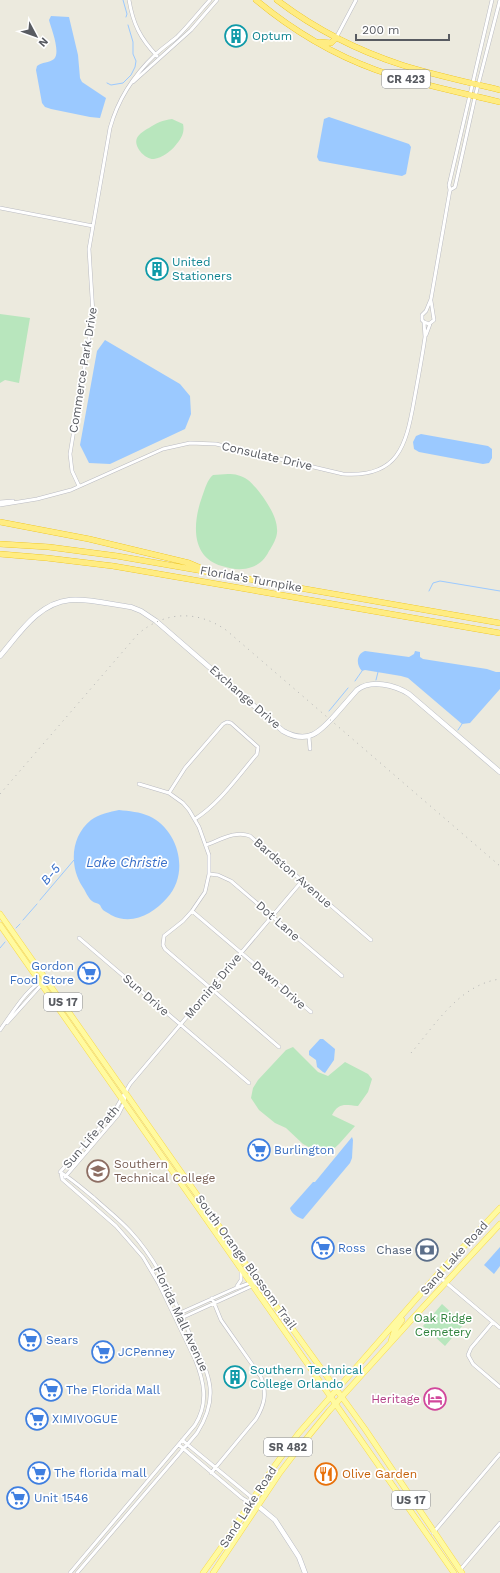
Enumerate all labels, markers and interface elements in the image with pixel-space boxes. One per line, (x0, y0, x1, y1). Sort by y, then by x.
north arrow (16, 16, 56, 56)
scale bar (356, 16, 449, 42)
building icon: Optum (223, 23, 249, 49)
text: 200 m (362, 23, 399, 37)
place label: Optum (252, 29, 292, 43)
text: N (36, 35, 51, 50)
road number: CR 423 (382, 70, 430, 88)
place label: United Stationers (172, 255, 232, 283)
building icon: United Stationers (144, 256, 170, 282)
street label: Commerce Park Drive (66, 306, 100, 434)
street label: Consulate Drive (220, 439, 314, 473)
street label: Florida's Turnpike (199, 563, 303, 595)
street label: Exchange Drive (207, 662, 283, 732)
street label: Bardston Avenue (251, 835, 335, 911)
water label: Lake Christie (86, 855, 168, 870)
water label: B-5 (37, 860, 64, 888)
street label: Dot Lane (253, 898, 303, 944)
street label: Morning Drive (182, 951, 244, 1021)
street label: Dawn Drive (249, 958, 309, 1012)
place label: Gordon Food Store (10, 959, 74, 987)
supermarket icon: Gordon Food Store (76, 960, 102, 986)
street label: Sun Drive (120, 971, 172, 1019)
road number: US 17 (44, 993, 82, 1011)
street label: Sun Life Path (60, 1103, 122, 1171)
supermarket icon: Burlington (246, 1137, 272, 1163)
place label: Burlington (274, 1143, 334, 1157)
place label: Southern Technical College (114, 1157, 216, 1185)
school or university icon: Southern Technical College (85, 1158, 111, 1184)
street label: South Orange Blossom Trail (193, 1192, 300, 1332)
street label: Sand Lake Road (417, 1218, 491, 1298)
supermarket icon: Ross (310, 1235, 336, 1261)
bank icon: Chase (414, 1237, 440, 1263)
place label: Ross (338, 1241, 366, 1255)
place label: Chase (376, 1243, 412, 1257)
street label: Florida Mall Avenue (150, 1264, 212, 1374)
park label: Oak Ridge Cemetery (414, 1311, 472, 1339)
supermarket icon: Sears (17, 1327, 43, 1353)
place label: Sears (46, 1333, 78, 1347)
supermarket icon: JCPenney (90, 1339, 116, 1365)
place label: JCPenney (118, 1345, 176, 1359)
place label: Southern Technical College Orlando (250, 1363, 363, 1391)
building icon: Southern Technical College Orlando (222, 1364, 248, 1390)
supermarket icon: The Florida Mall (38, 1377, 64, 1403)
place label: The Florida Mall (66, 1383, 161, 1397)
hotel icon: Heritage (422, 1386, 448, 1412)
place label: Heritage (371, 1392, 420, 1406)
supermarket icon: XIMIVOGUE (24, 1406, 50, 1432)
place label: XIMIVOGUE (52, 1412, 118, 1426)
road number: SR 482 (264, 1438, 312, 1456)
supermarket icon: The florida mall (26, 1460, 52, 1486)
restaurant icon: Olive Garden (313, 1461, 339, 1487)
street label: Sand Lake Road (216, 1464, 280, 1550)
place label: The florida mall (54, 1466, 147, 1480)
place label: Olive Garden (342, 1467, 417, 1481)
supermarket icon: Unit 1546 (5, 1485, 31, 1511)
place label: Unit 1546 (34, 1491, 88, 1505)
road number: US 17 (392, 1491, 430, 1509)

